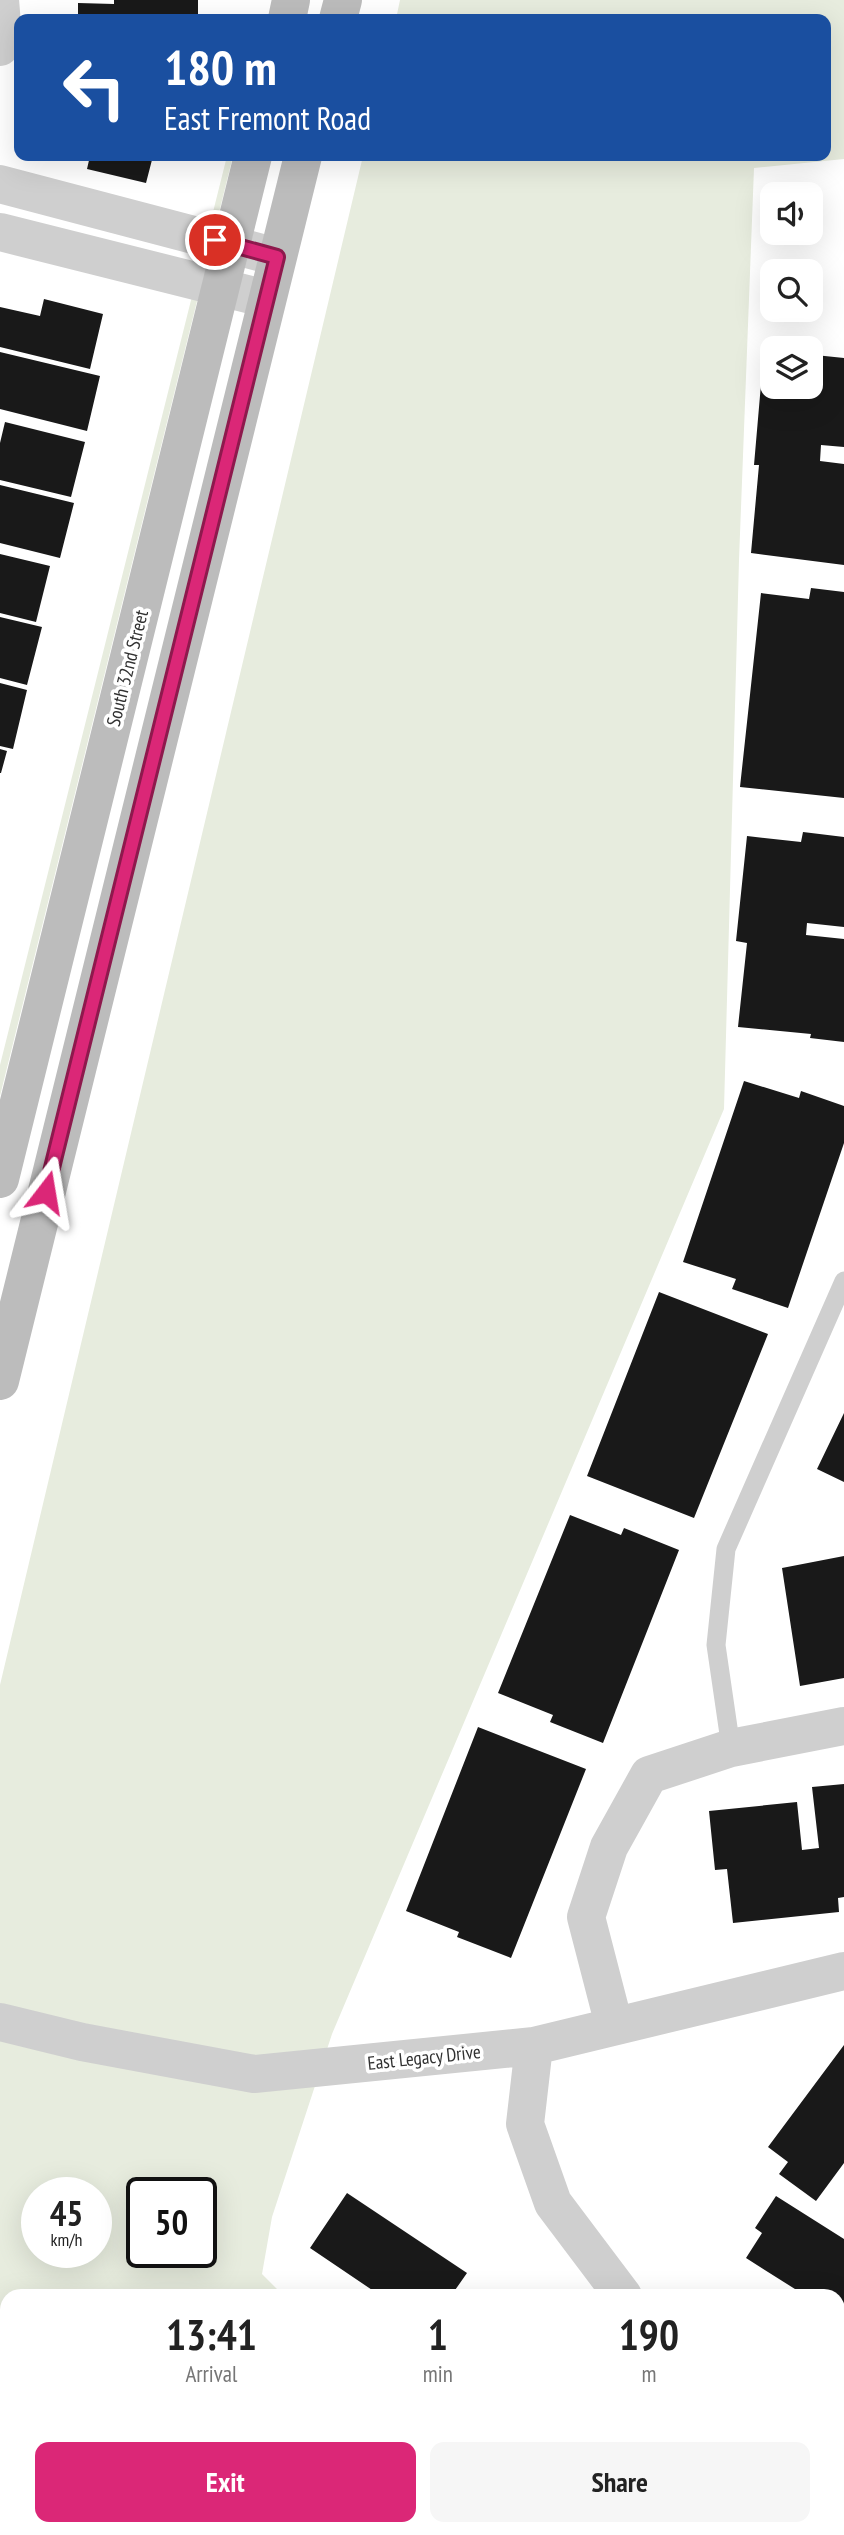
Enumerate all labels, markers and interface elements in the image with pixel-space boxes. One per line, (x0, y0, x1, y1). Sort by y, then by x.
text: 180 m (164, 35, 277, 99)
icon: left (49, 42, 140, 133)
text: East Fremont Road (164, 97, 371, 139)
map controls (760, 182, 823, 399)
button: sound (760, 182, 823, 245)
pin (185, 210, 245, 270)
icon: arrive (196, 221, 234, 259)
button: search (760, 259, 823, 322)
button: layers (760, 336, 823, 399)
street label: South 32nd Street (101, 607, 153, 729)
position arrow (9.0, 1155, 83.0, 1229)
street label: East Legacy Drive (366, 2039, 482, 2075)
speed limit sign: 50 (126, 2177, 217, 2268)
text: 45 (50, 2190, 83, 2236)
text: km/h (51, 2228, 82, 2251)
text: 13:41 (166, 2307, 257, 2362)
text: 1 (428, 2307, 448, 2362)
text: 190 (619, 2307, 679, 2362)
text: Arrival (185, 2359, 237, 2388)
text: min (423, 2359, 453, 2388)
text: m (641, 2359, 656, 2388)
button: Exit (35, 2442, 416, 2522)
button: Share (430, 2442, 810, 2522)

